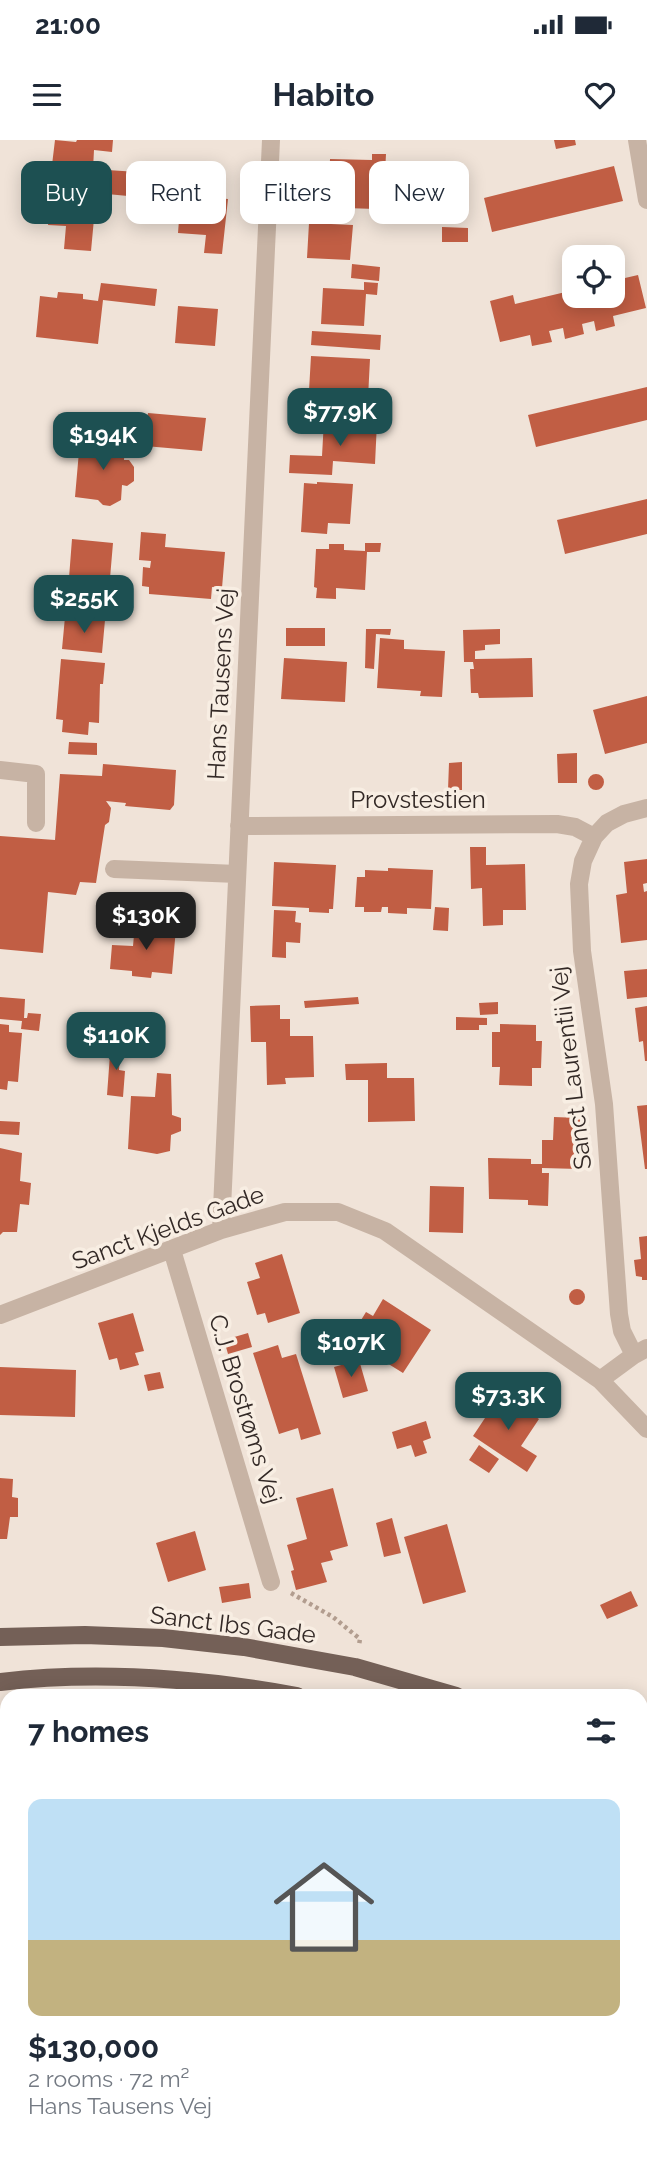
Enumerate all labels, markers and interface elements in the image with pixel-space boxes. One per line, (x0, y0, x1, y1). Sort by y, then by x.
text: 21:00 (35, 10, 101, 40)
icon: menu (28, 76, 66, 114)
text: Habito (273, 76, 374, 113)
icon: heart (581, 76, 619, 114)
chip: Buy (21, 161, 112, 224)
chip: Rent (126, 161, 226, 224)
chip: Filters (240, 161, 355, 224)
chip: New (369, 161, 469, 224)
map controls (562, 245, 625, 308)
button: locate (562, 245, 625, 308)
pin: $77.9K (283, 388, 397, 448)
text: $77.9K (303, 397, 377, 424)
pin: $194K (54, 412, 152, 472)
text: $194K (69, 421, 137, 448)
pin: $255K (35, 575, 133, 635)
text: $255K (50, 584, 118, 611)
street label: Hans Tausens Vej (201, 587, 240, 781)
street label: Provstestien (350, 785, 486, 814)
pin: $130K (97, 892, 195, 952)
text: $130K (112, 901, 180, 928)
street label: Sanct Laurentii Vej (544, 965, 597, 1171)
pin: $110K (67, 1012, 165, 1072)
text: $110K (83, 1021, 149, 1048)
street label: Sanct Kjelds Gade (68, 1179, 268, 1276)
street label: C.J. Brostrøms Vej (203, 1311, 288, 1507)
pin: $107K (302, 1320, 400, 1379)
text: $107K (317, 1328, 385, 1355)
pin: $73.3K (451, 1372, 565, 1432)
text: $73.3K (471, 1381, 545, 1408)
street label: Sanct Ibs Gade (149, 1600, 318, 1649)
icon: filters (582, 1712, 620, 1750)
text: 7 homes (28, 1714, 149, 1749)
icon: home (261, 1844, 387, 1970)
text: $130,000 (28, 2030, 159, 2065)
text: 2 rooms · 72 m² (28, 2065, 189, 2092)
text: Hans Tausens Vej (28, 2092, 212, 2119)

